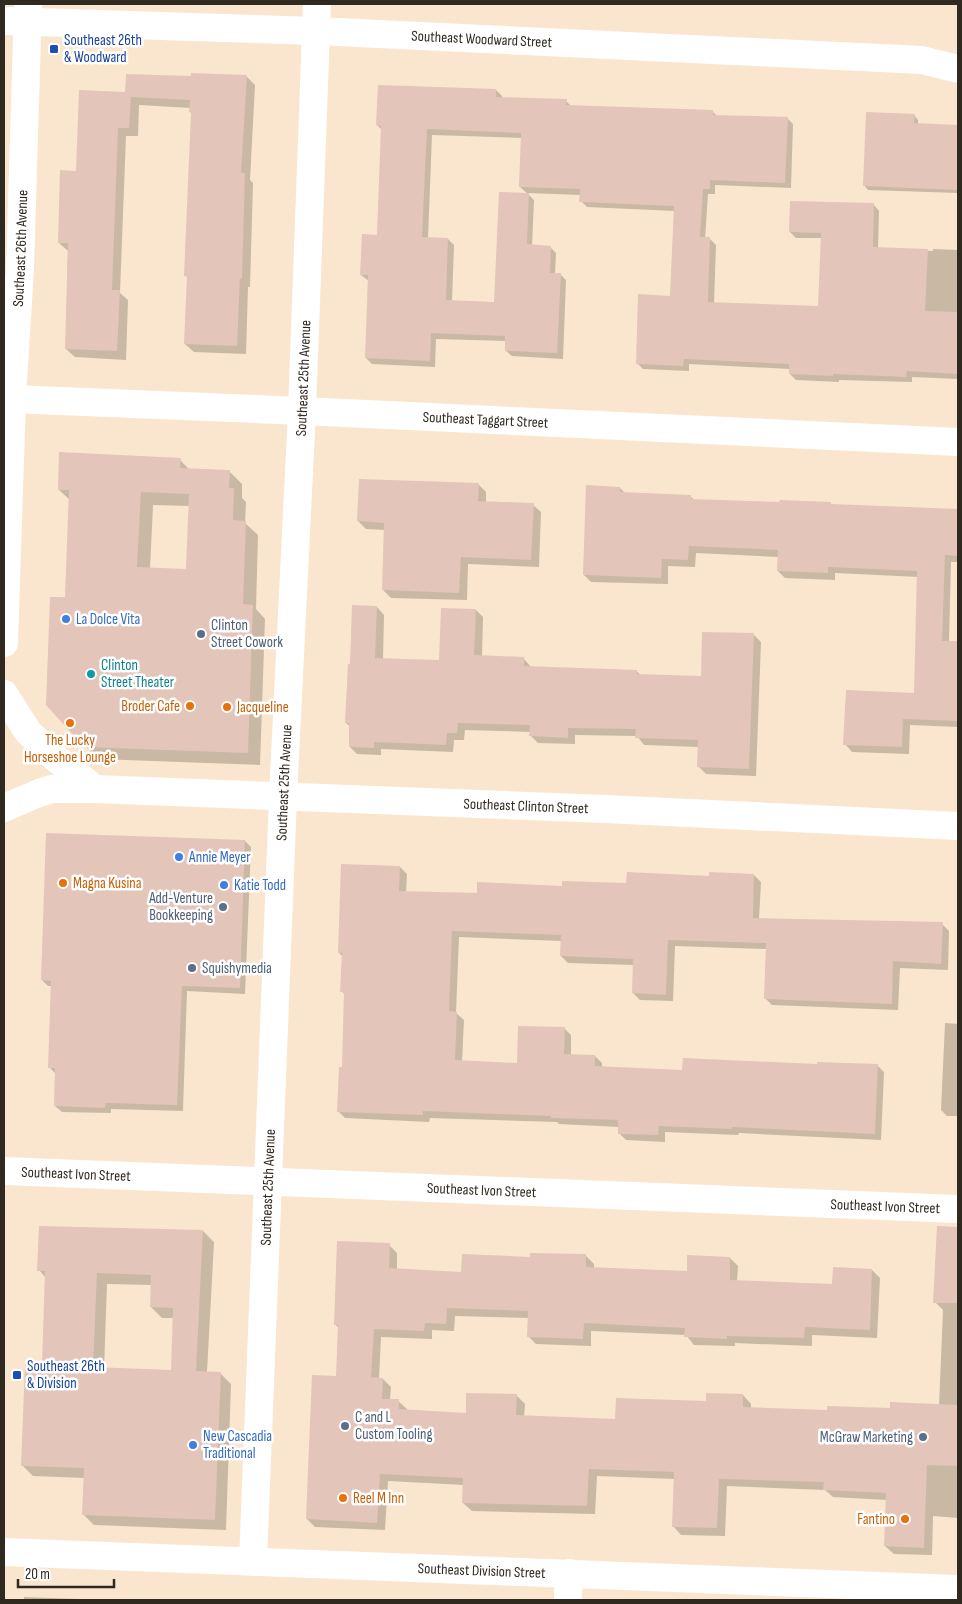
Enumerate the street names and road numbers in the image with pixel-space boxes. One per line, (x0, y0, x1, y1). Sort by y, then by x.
street label: Southeast Woodward Street (411, 26, 553, 52)
street label: Southeast 26th Avenue (8, 190, 32, 307)
street label: Southeast 25th Avenue (291, 320, 315, 437)
street label: Southeast Taggart Street (422, 407, 549, 432)
street label: Southeast 25th Avenue (272, 724, 296, 841)
street label: Southeast Clinton Street (463, 794, 589, 818)
street label: Southeast 25th Avenue (256, 1129, 279, 1246)
street label: Southeast Ivon Street (21, 1162, 131, 1186)
street label: Southeast Ivon Street (427, 1178, 537, 1202)
street label: Southeast Ivon Street (830, 1194, 941, 1218)
street label: Southeast Division Street (417, 1559, 546, 1583)

